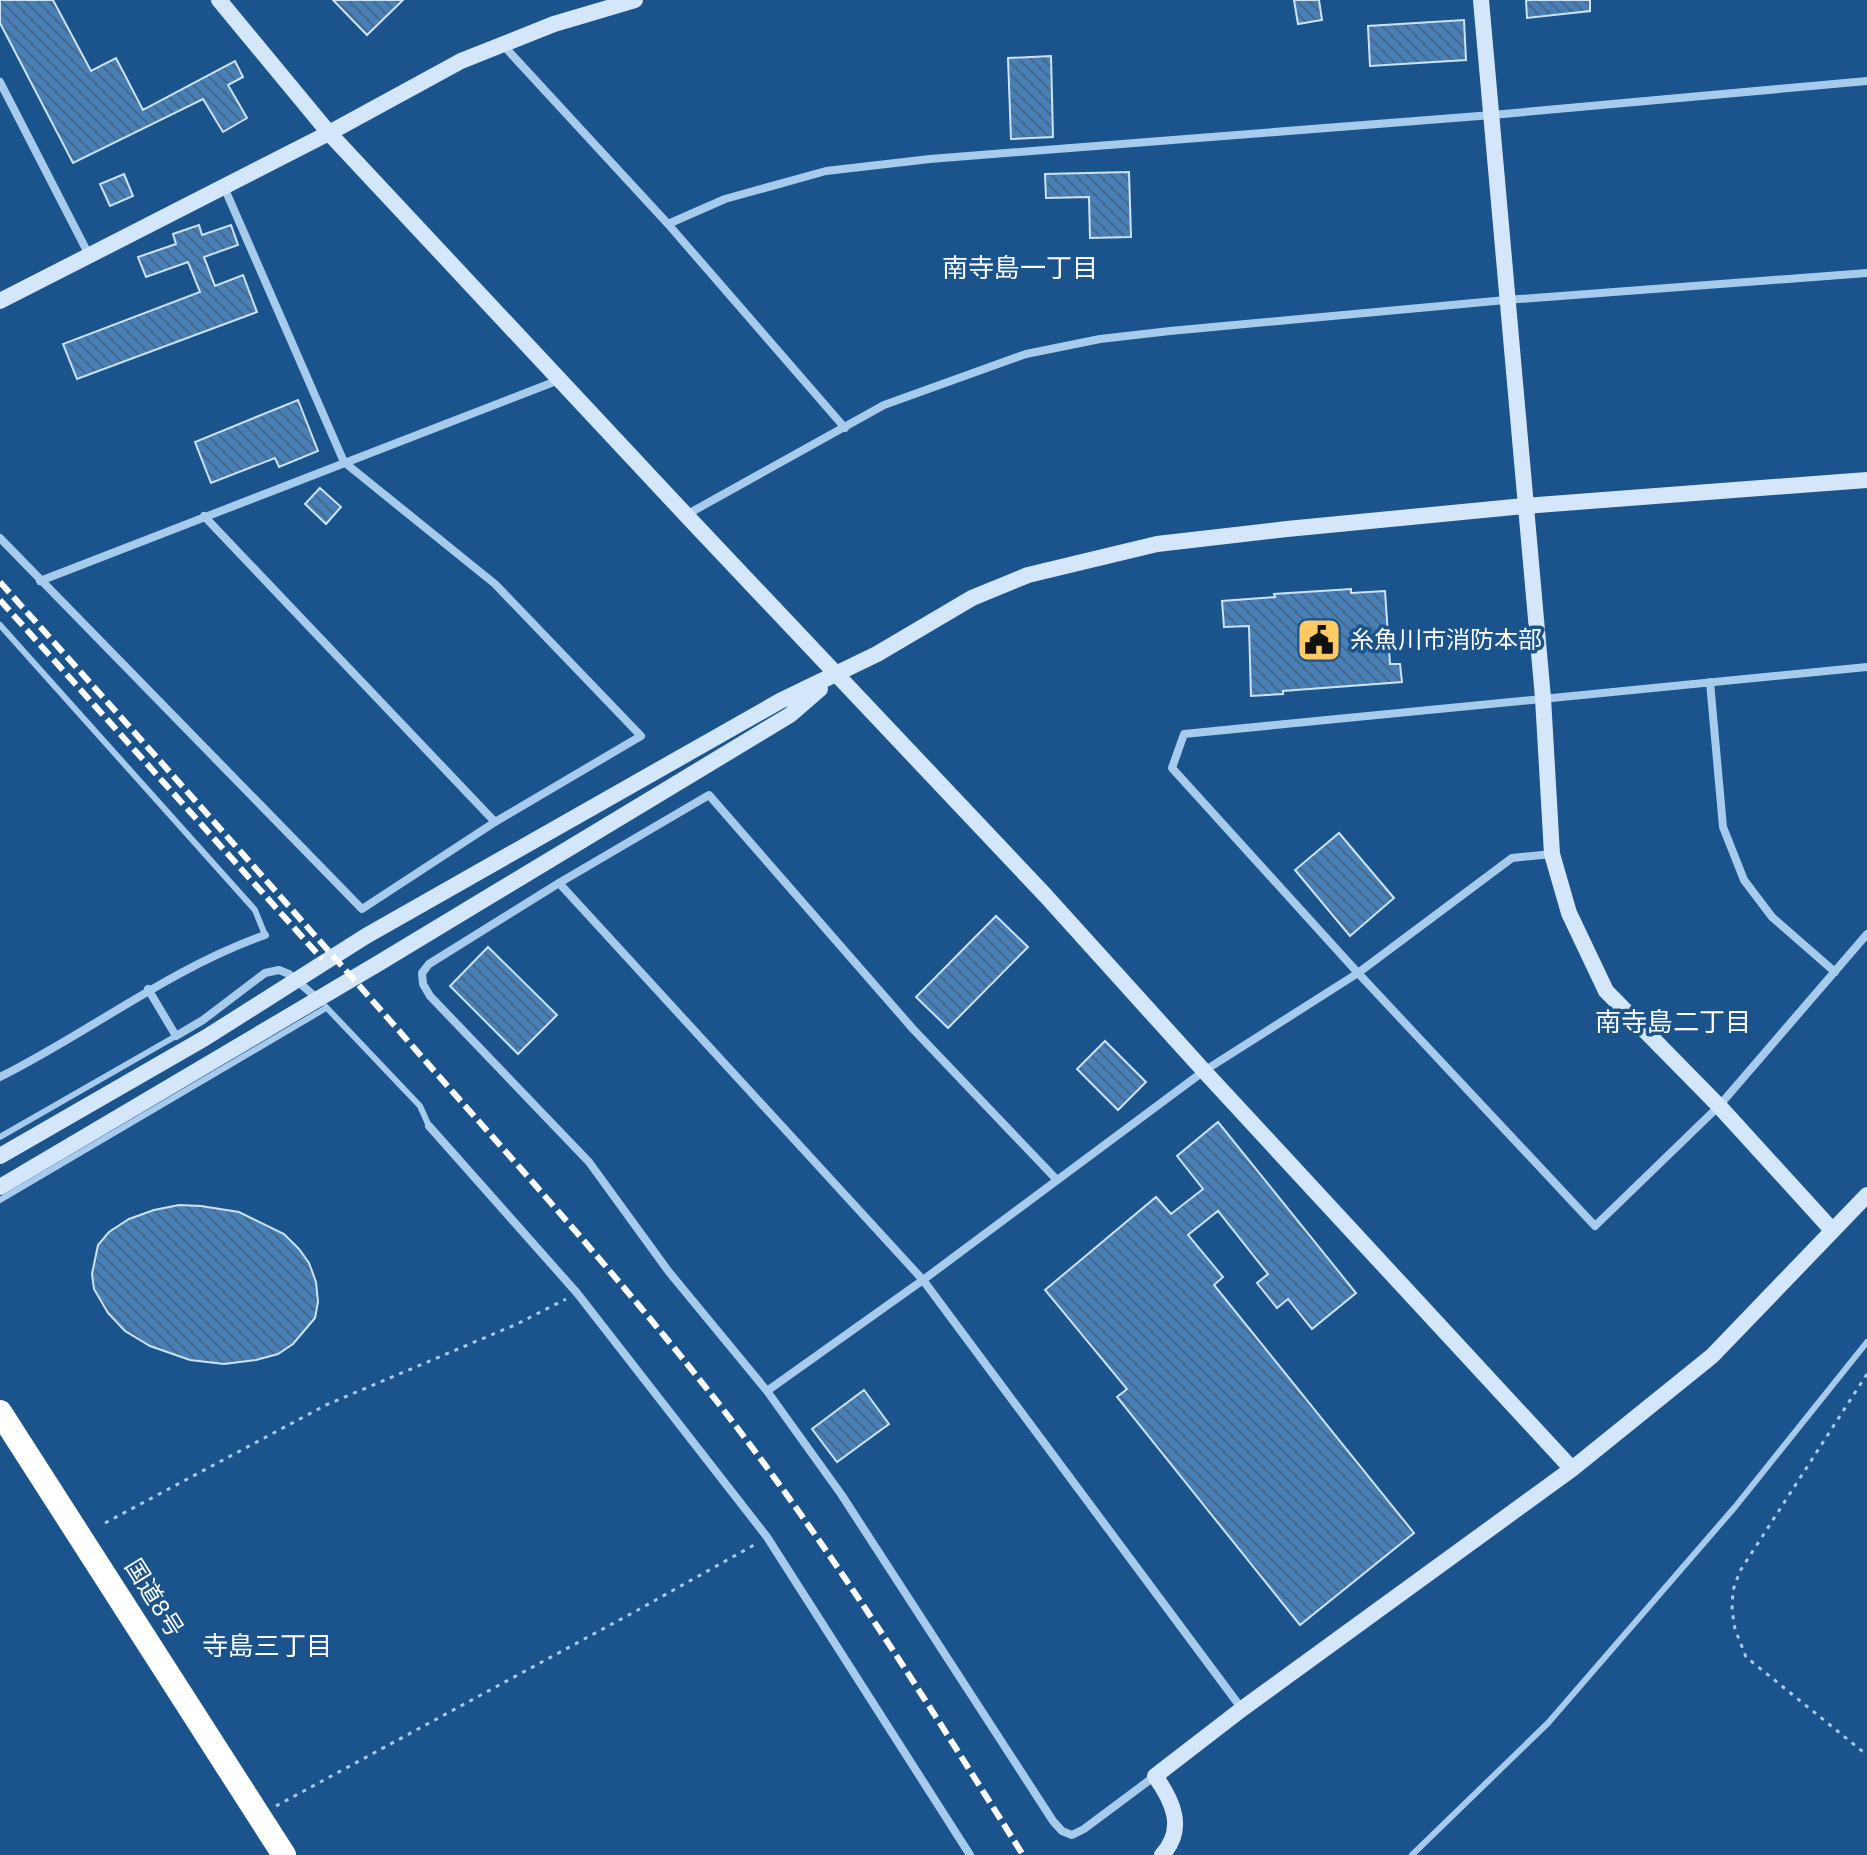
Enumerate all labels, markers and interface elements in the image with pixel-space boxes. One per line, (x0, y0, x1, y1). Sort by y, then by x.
district label: 南寺島一丁目 (942, 250, 1098, 284)
public building icon: 糸魚川市消防本部 (1295, 616, 1343, 664)
place label: 糸魚川市消防本部 (1350, 623, 1542, 655)
district label: 南寺島二丁目 (1595, 1004, 1751, 1038)
street label: 国道8号 (118, 1552, 191, 1643)
district label: 寺島三丁目 (202, 1628, 332, 1662)

